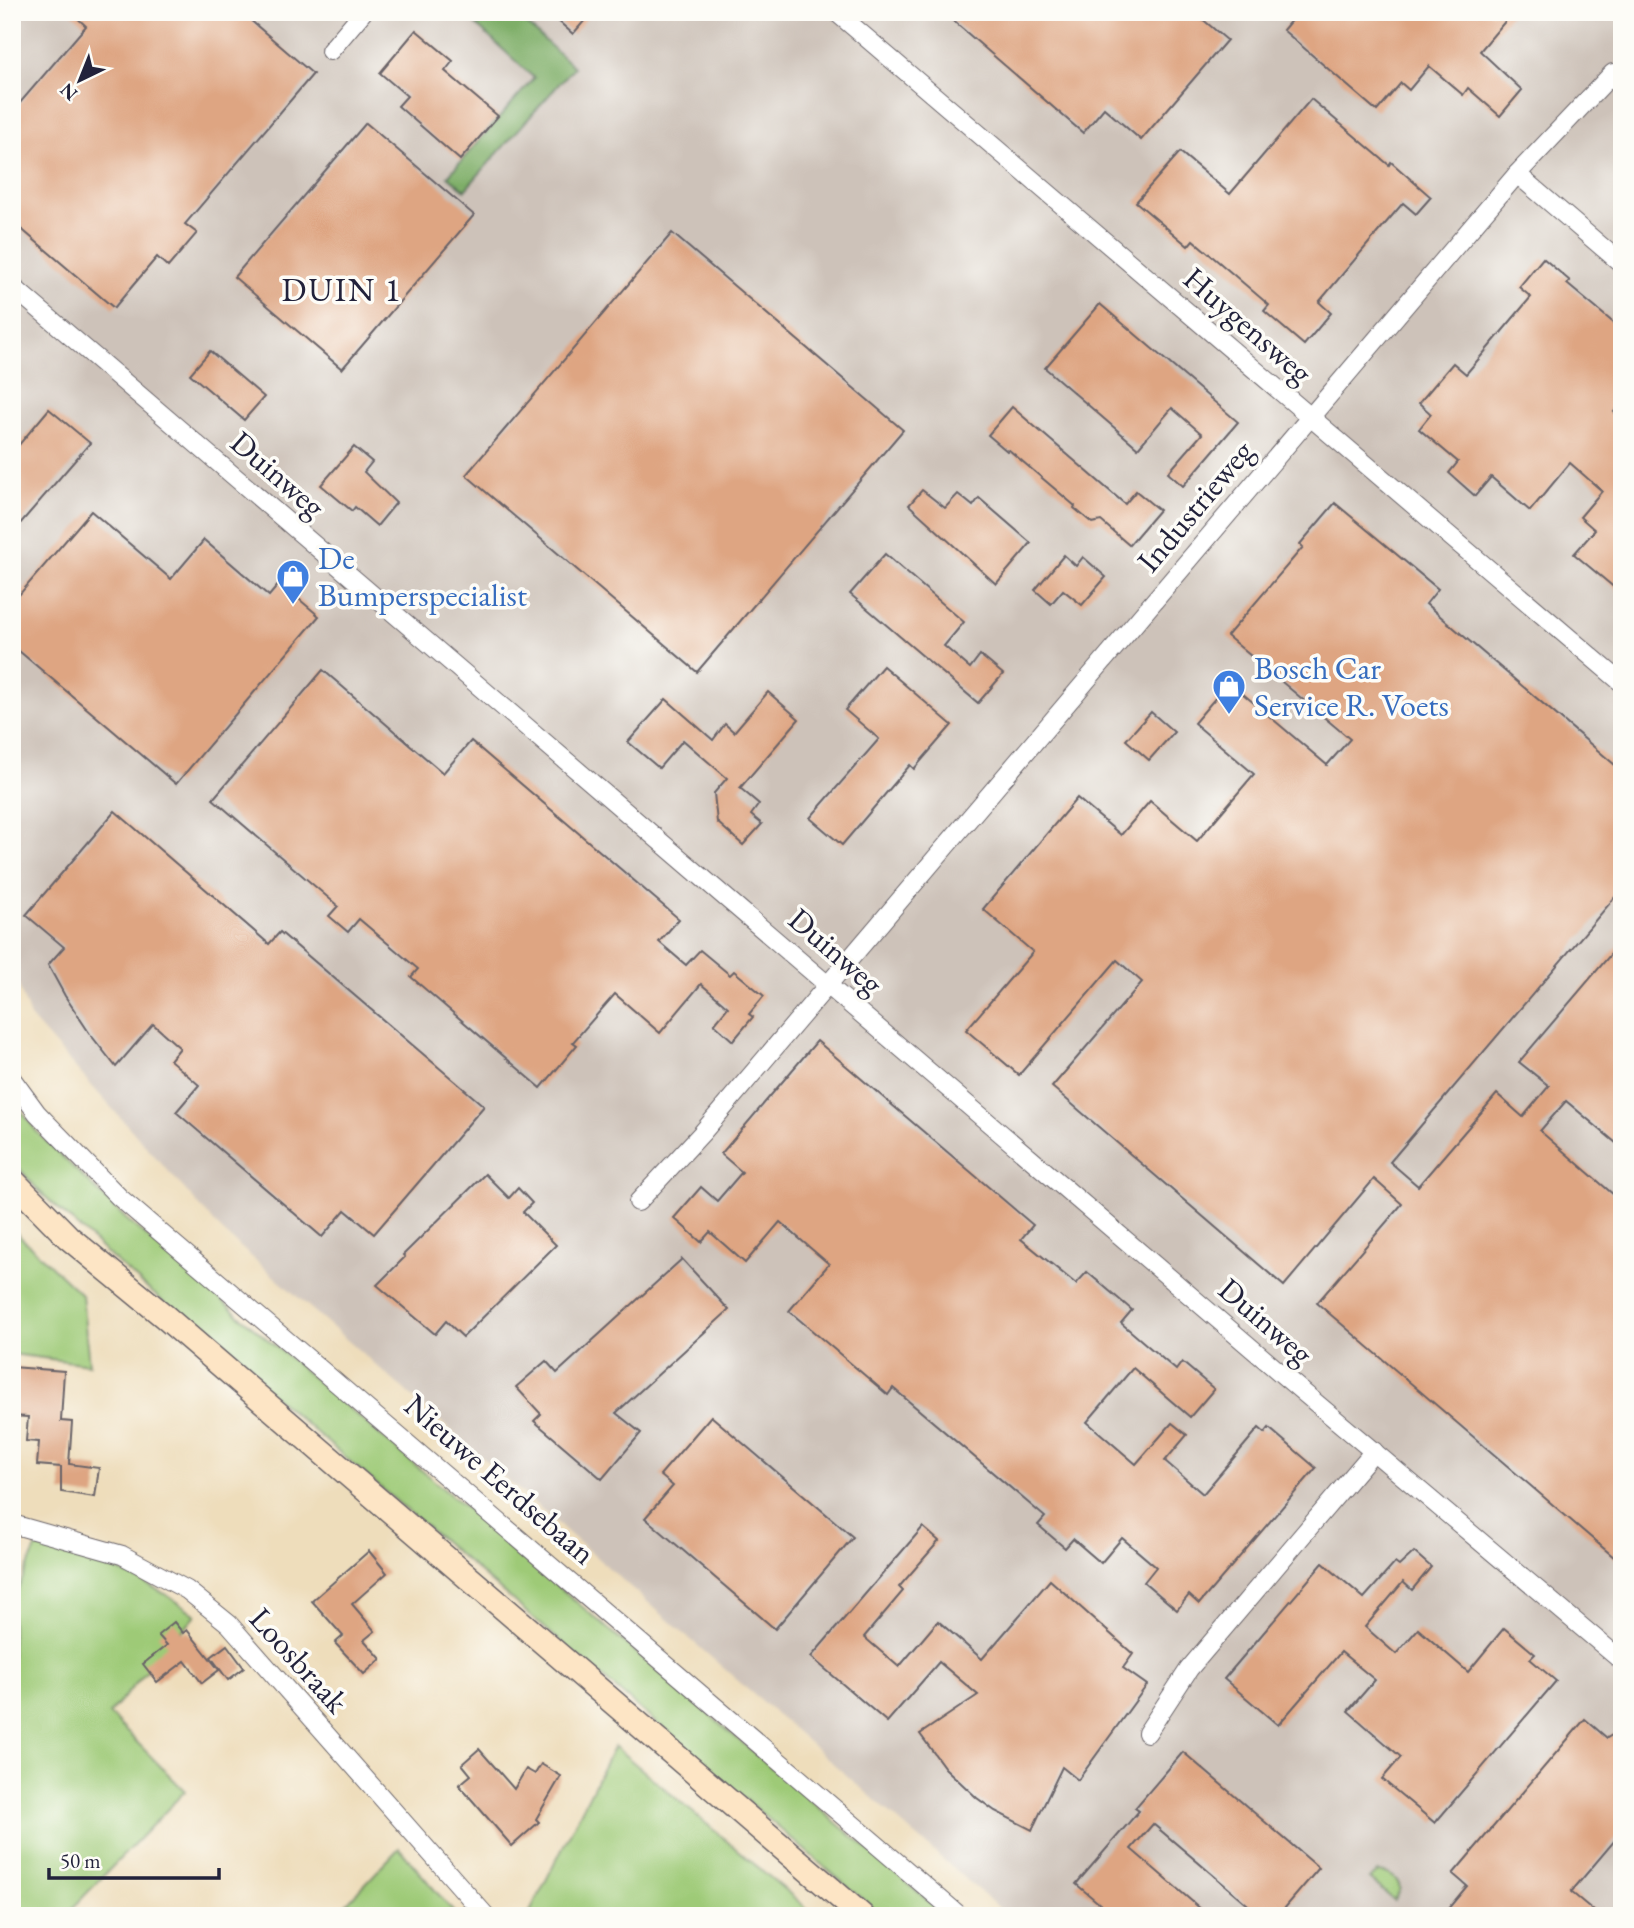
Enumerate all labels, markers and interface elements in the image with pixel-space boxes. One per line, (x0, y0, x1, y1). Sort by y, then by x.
north arrow (46, 46, 116, 116)
text: N (54, 77, 83, 106)
street label: Huygensweg (1175, 257, 1322, 393)
district label: DUIN 1 (281, 268, 403, 311)
street label: Duinweg (222, 421, 335, 527)
street label: Industrieweg (1128, 430, 1263, 581)
place label: De Bumperspecialist (318, 537, 527, 616)
shop icon: De Bumperspecialist (274, 557, 312, 606)
place label: Bosch Car Service R. Voets (1254, 647, 1449, 726)
shop icon: Bosch Car Service R. Voets (1210, 667, 1248, 716)
street label: Duinweg (780, 898, 893, 1004)
street label: Duinweg (1210, 1268, 1323, 1374)
street label: Nieuwe Eerdsebaan (396, 1384, 605, 1574)
street label: Loosbraak (240, 1598, 358, 1723)
scale bar (49, 1837, 219, 1881)
text: 50 m (60, 1847, 101, 1874)

